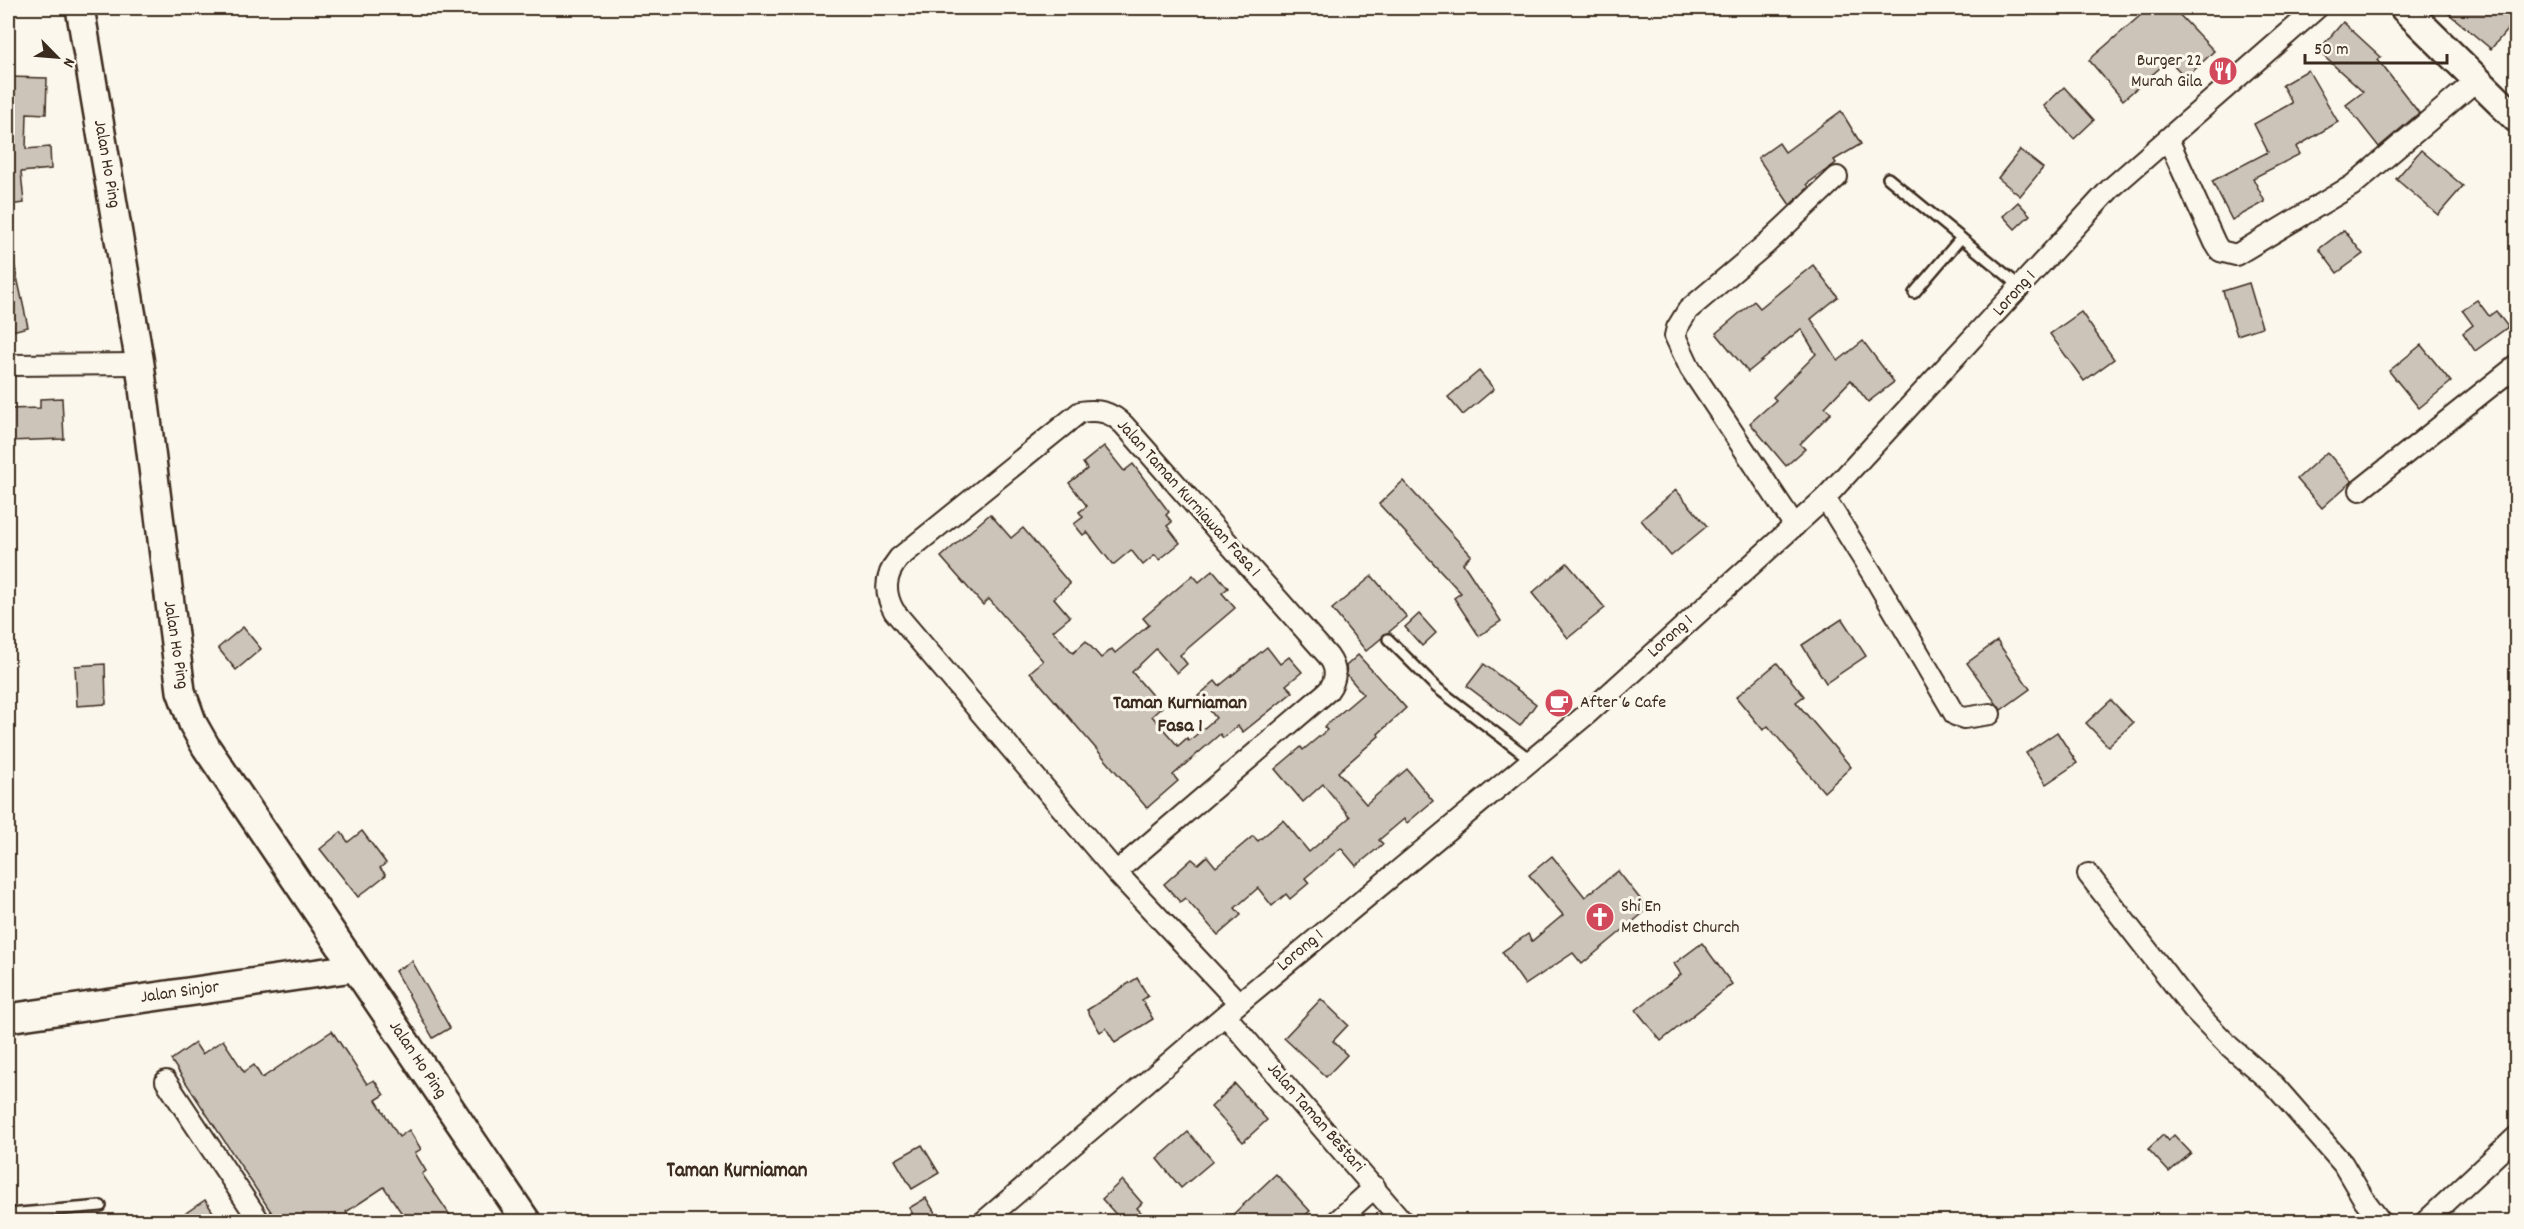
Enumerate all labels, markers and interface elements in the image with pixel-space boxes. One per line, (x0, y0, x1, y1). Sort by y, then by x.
north arrow (27, 27, 87, 87)
scale bar (2305, 27, 2448, 65)
text: 50 m (2314, 38, 2349, 63)
place label: Burger 22 Murah Gila (2131, 49, 2203, 95)
text: N (56, 54, 80, 71)
restaurant icon: Burger 22 Murah Gila (2207, 55, 2239, 87)
street label: Jalan Ho Ping (86, 118, 126, 210)
street label: Lorong 1 (1988, 265, 2042, 323)
street label: Jalan Taman Kurniawan Fasa 1 (1110, 415, 1266, 583)
street label: Jalan Ho Ping (156, 599, 194, 691)
street label: Lorong 1 (1642, 610, 1700, 664)
cafe icon: After 6 Cafe (1543, 687, 1575, 719)
district label: Taman Kurniaman Fasa 1 (1113, 690, 1247, 741)
place label: After 6 Cafe (1580, 691, 1666, 716)
place label: Shi En Methodist Church (1621, 895, 1740, 941)
church icon: Shi En Methodist Church (1584, 901, 1616, 933)
street label: Lorong 1 (1272, 924, 1330, 978)
street label: Jalan Sinjor (139, 975, 221, 1011)
street label: Jalan Ho Ping (382, 1016, 452, 1104)
street label: Jalan Taman Bestari (1260, 1058, 1370, 1178)
district label: Taman Kurniaman (667, 1157, 808, 1187)

